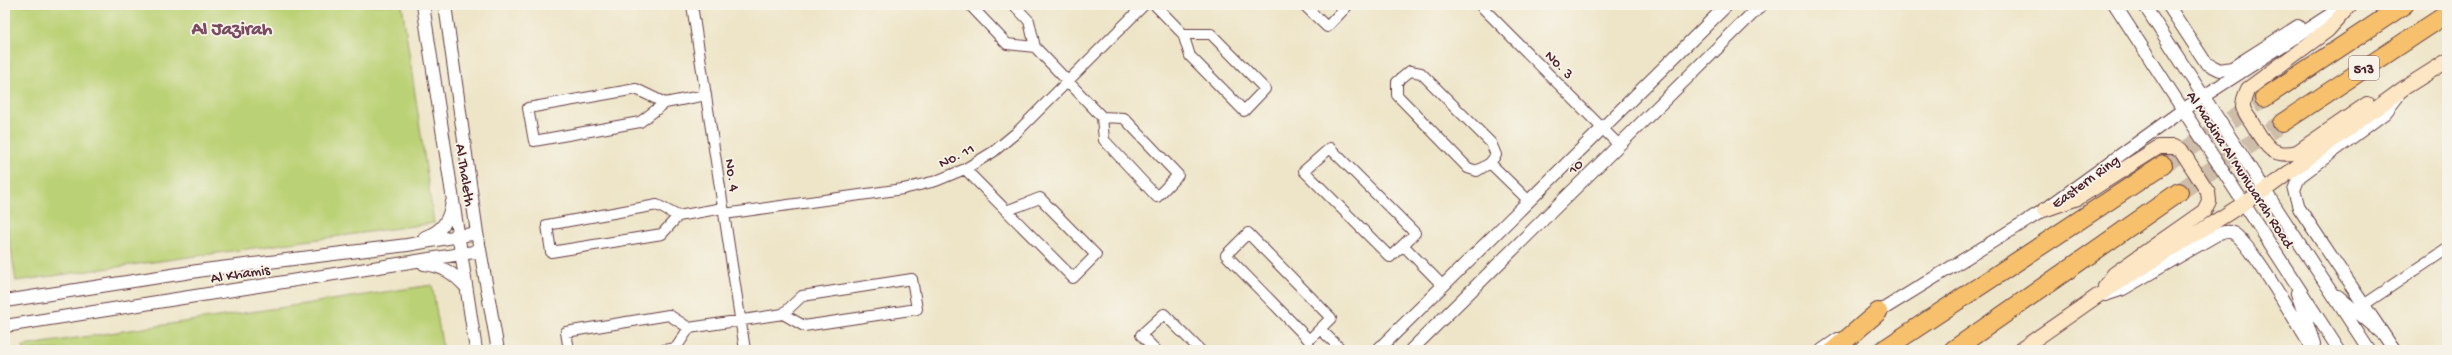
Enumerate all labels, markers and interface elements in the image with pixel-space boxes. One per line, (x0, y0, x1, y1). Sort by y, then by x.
district label: Al Jazirah (191, 19, 273, 42)
street label: No. 3 (1540, 47, 1577, 84)
road number: 513 (2349, 56, 2379, 80)
street label: Al Madina Al Munwarah Road (2182, 88, 2298, 253)
street label: No. 11 (936, 140, 978, 173)
street label: Al Thaleth (450, 143, 478, 208)
street label: Eastern Ring (2049, 152, 2124, 213)
street label: 10 (1564, 156, 1588, 180)
street label: No. 4 (720, 158, 742, 193)
street label: Al Khamis (209, 261, 272, 289)

